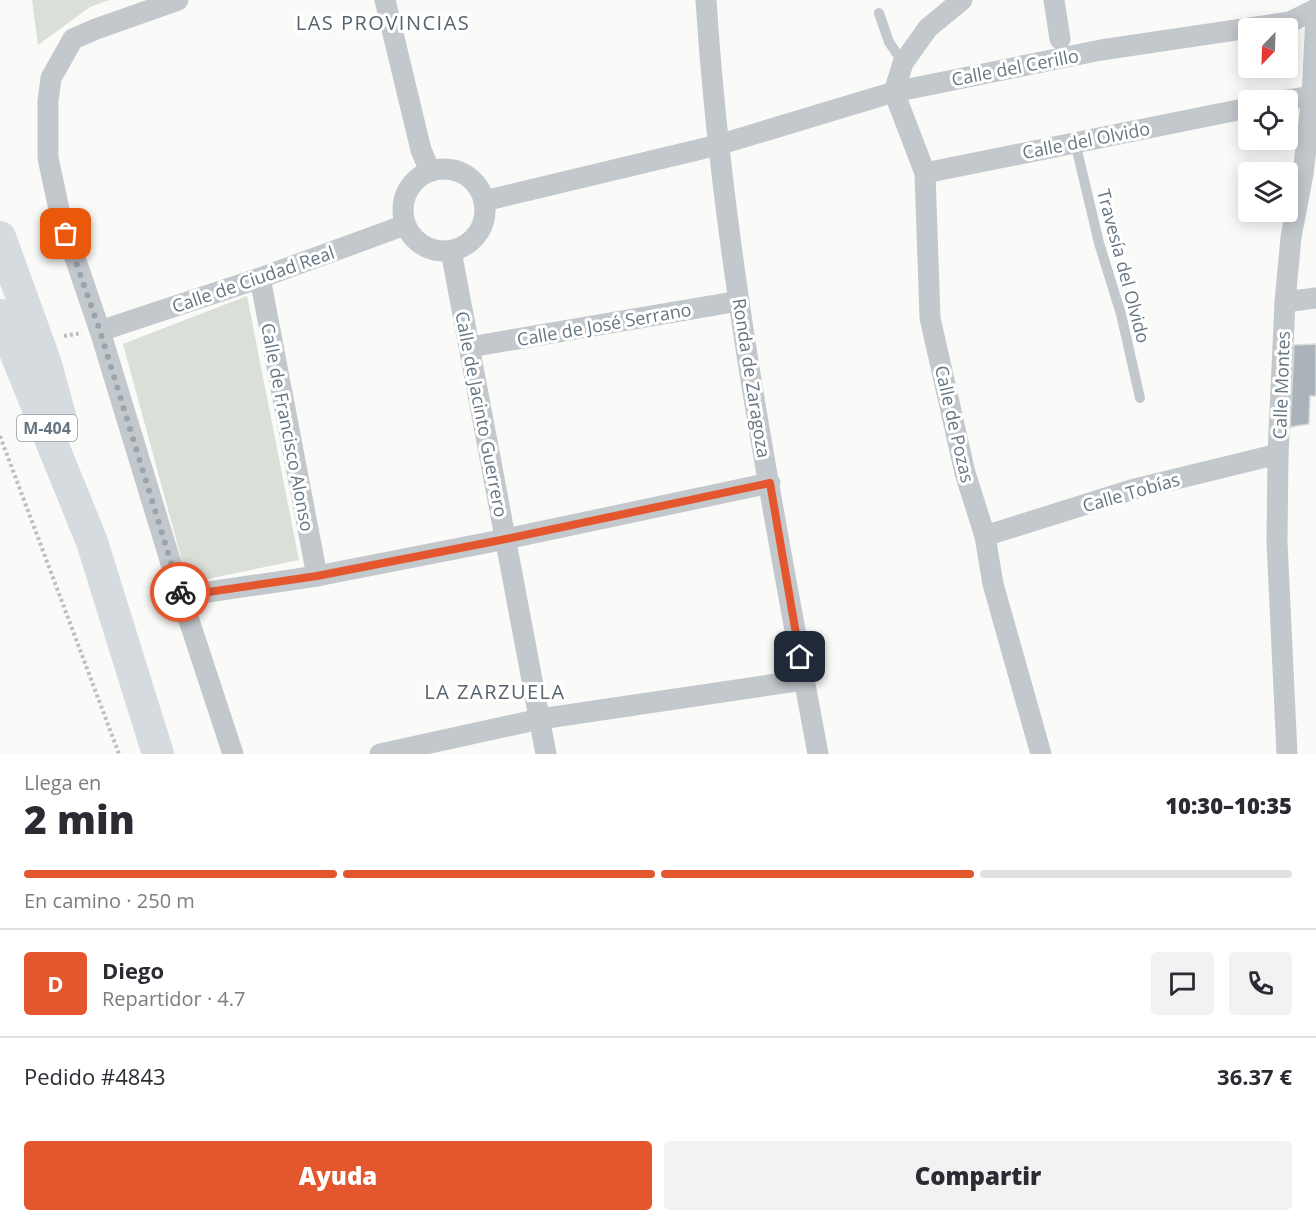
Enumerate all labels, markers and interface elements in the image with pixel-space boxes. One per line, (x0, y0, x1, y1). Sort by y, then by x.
district label: LAS PROVINCIAS (296, 9, 470, 36)
north arrow (1238, 18, 1298, 78)
map controls (1238, 18, 1298, 222)
street label: Calle del Cerillo (949, 43, 1081, 91)
button: locate (1238, 90, 1298, 150)
street label: Calle del Olvido (1020, 116, 1152, 164)
button: layers (1238, 162, 1298, 222)
street label: Travesía del Olvido (1092, 186, 1156, 346)
pin (40, 208, 91, 259)
icon: bag (49, 217, 82, 250)
street label: Calle de Ciudad Real (169, 240, 337, 318)
street label: Calle de José Serrano (515, 297, 693, 351)
street label: Ronda de Zaragoza (728, 297, 776, 459)
street label: Calle de Jacinto Guerrero (450, 309, 514, 519)
street label: Calle de Francisco Alonso (256, 321, 320, 533)
street label: Calle Montes (1267, 330, 1295, 440)
street label: Calle de Pozas (930, 363, 980, 485)
road number: M-404 (17, 415, 77, 441)
street label: Calle Tobías (1080, 467, 1182, 517)
courier (150, 562, 210, 622)
icon: bike (164, 576, 197, 609)
pin (774, 631, 825, 682)
icon: home (783, 640, 816, 673)
district label: LA ZARZUELA (424, 678, 566, 705)
text: Llega en (24, 769, 101, 796)
text: 10:30–10:35 (1165, 790, 1292, 820)
text: 2 min (24, 792, 135, 845)
text: En camino · 250 m (24, 887, 195, 914)
button: chat (1151, 952, 1214, 1015)
button: phone (1229, 952, 1292, 1015)
text: Diego (102, 955, 164, 985)
text: D (47, 968, 64, 998)
text: Repartidor · 4.7 (102, 985, 246, 1012)
text: Pedido #4843 (24, 1061, 166, 1091)
text: 36.37 € (1217, 1061, 1292, 1091)
button: Ayuda (24, 1141, 652, 1210)
button: Compartir (664, 1141, 1292, 1210)

